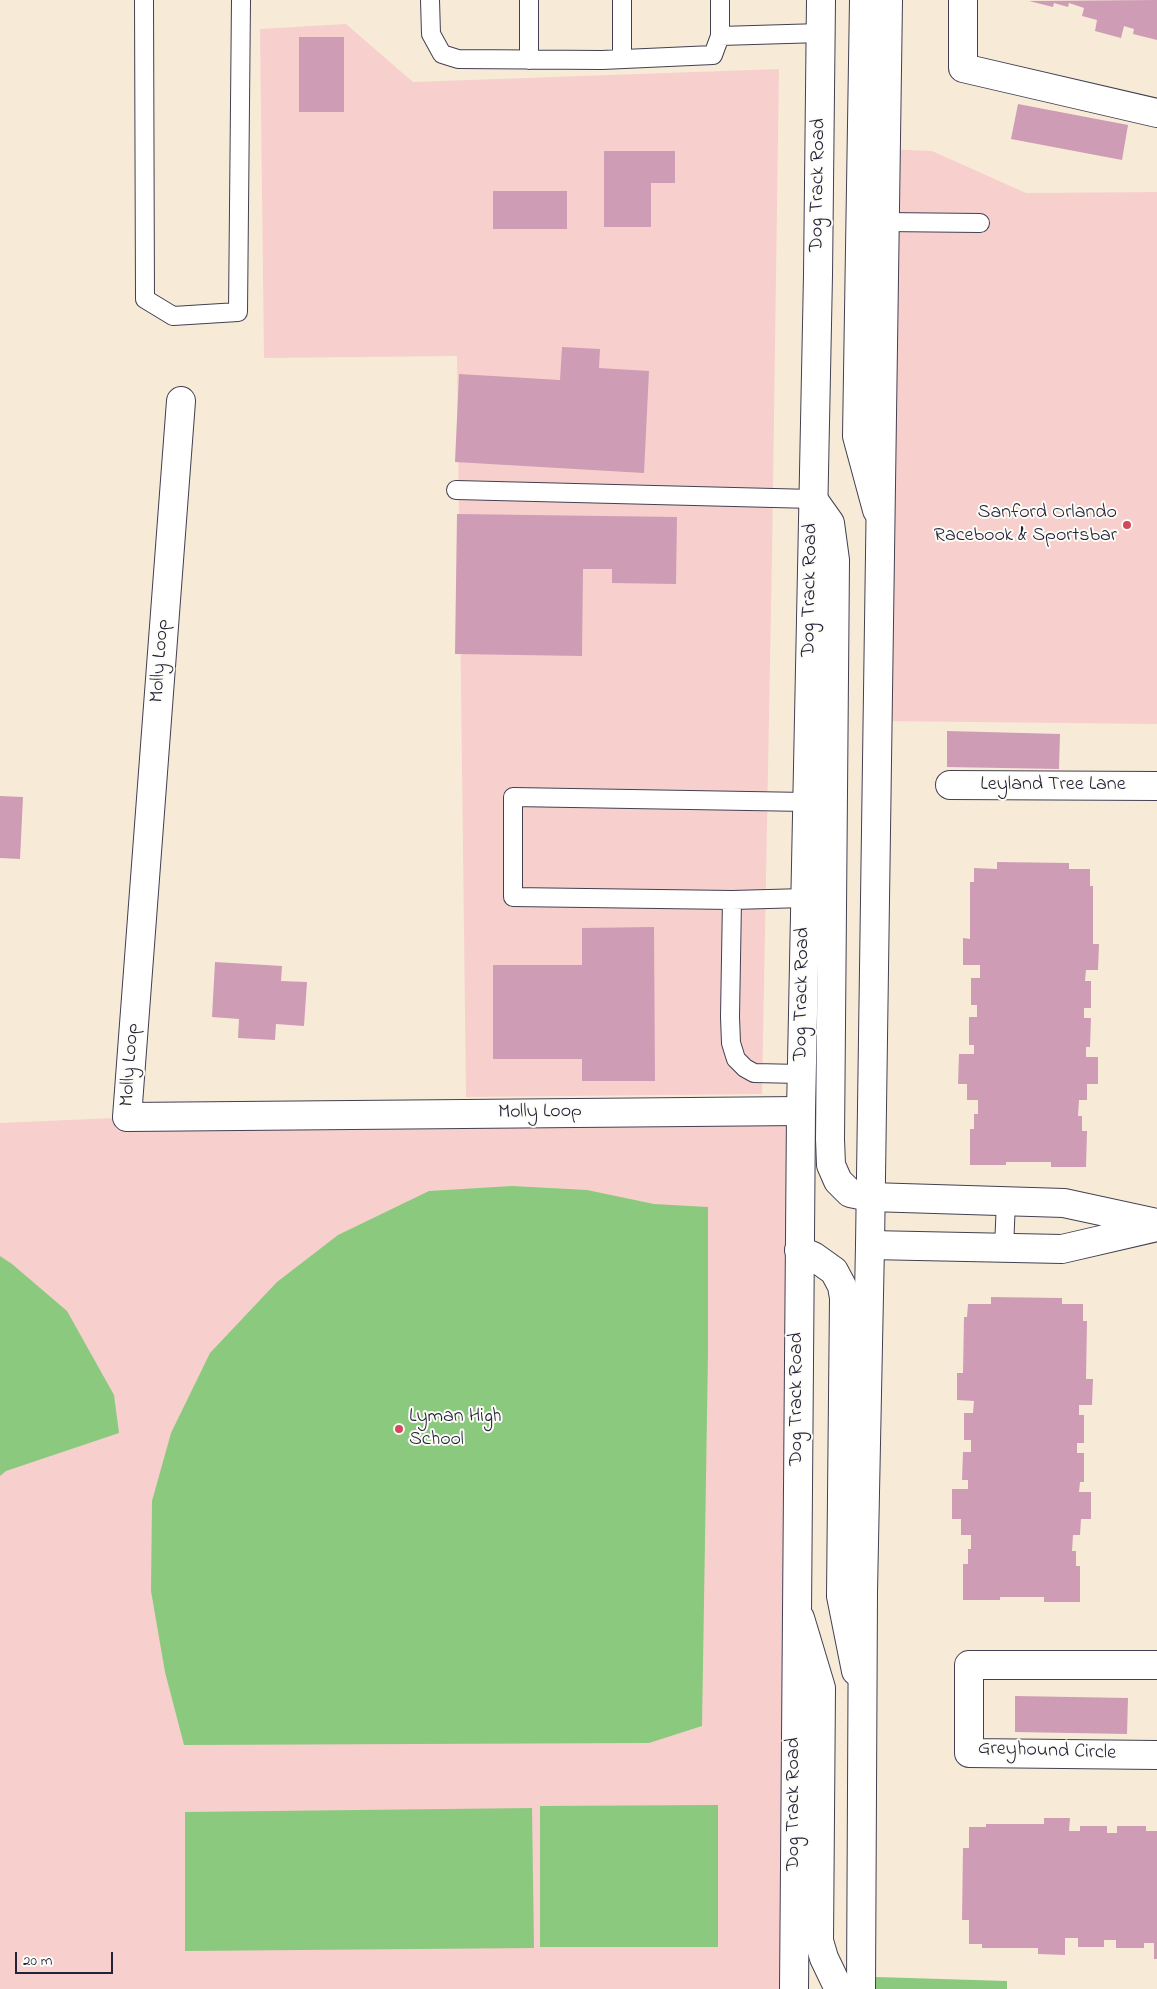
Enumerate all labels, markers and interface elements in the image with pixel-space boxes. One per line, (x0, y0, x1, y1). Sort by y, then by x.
street label: Dog Track Road (806, 118, 832, 252)
place label: Sanford Orlando Racebook & Sportsbar (934, 502, 1117, 549)
marker: Sanford Orlando Racebook & Sportsbar (1121, 519, 1133, 531)
street label: Dog Track Road (798, 523, 824, 657)
street label: Molly Loop (146, 618, 176, 704)
street label: Leyland Tree Lane (980, 774, 1126, 798)
street label: Dog Track Road (790, 927, 816, 1061)
street label: Molly Loop (116, 1022, 146, 1108)
street label: Molly Loop (498, 1100, 582, 1126)
street label: Dog Track Road (786, 1332, 810, 1466)
place label: Lyman High School (409, 1406, 502, 1453)
marker: Lyman High School (393, 1423, 405, 1435)
street label: Dog Track Road (783, 1737, 807, 1871)
street label: Greyhound Circle (978, 1738, 1116, 1766)
scale bar (18, 1942, 115, 1974)
text: 20 m (23, 1950, 52, 1972)

